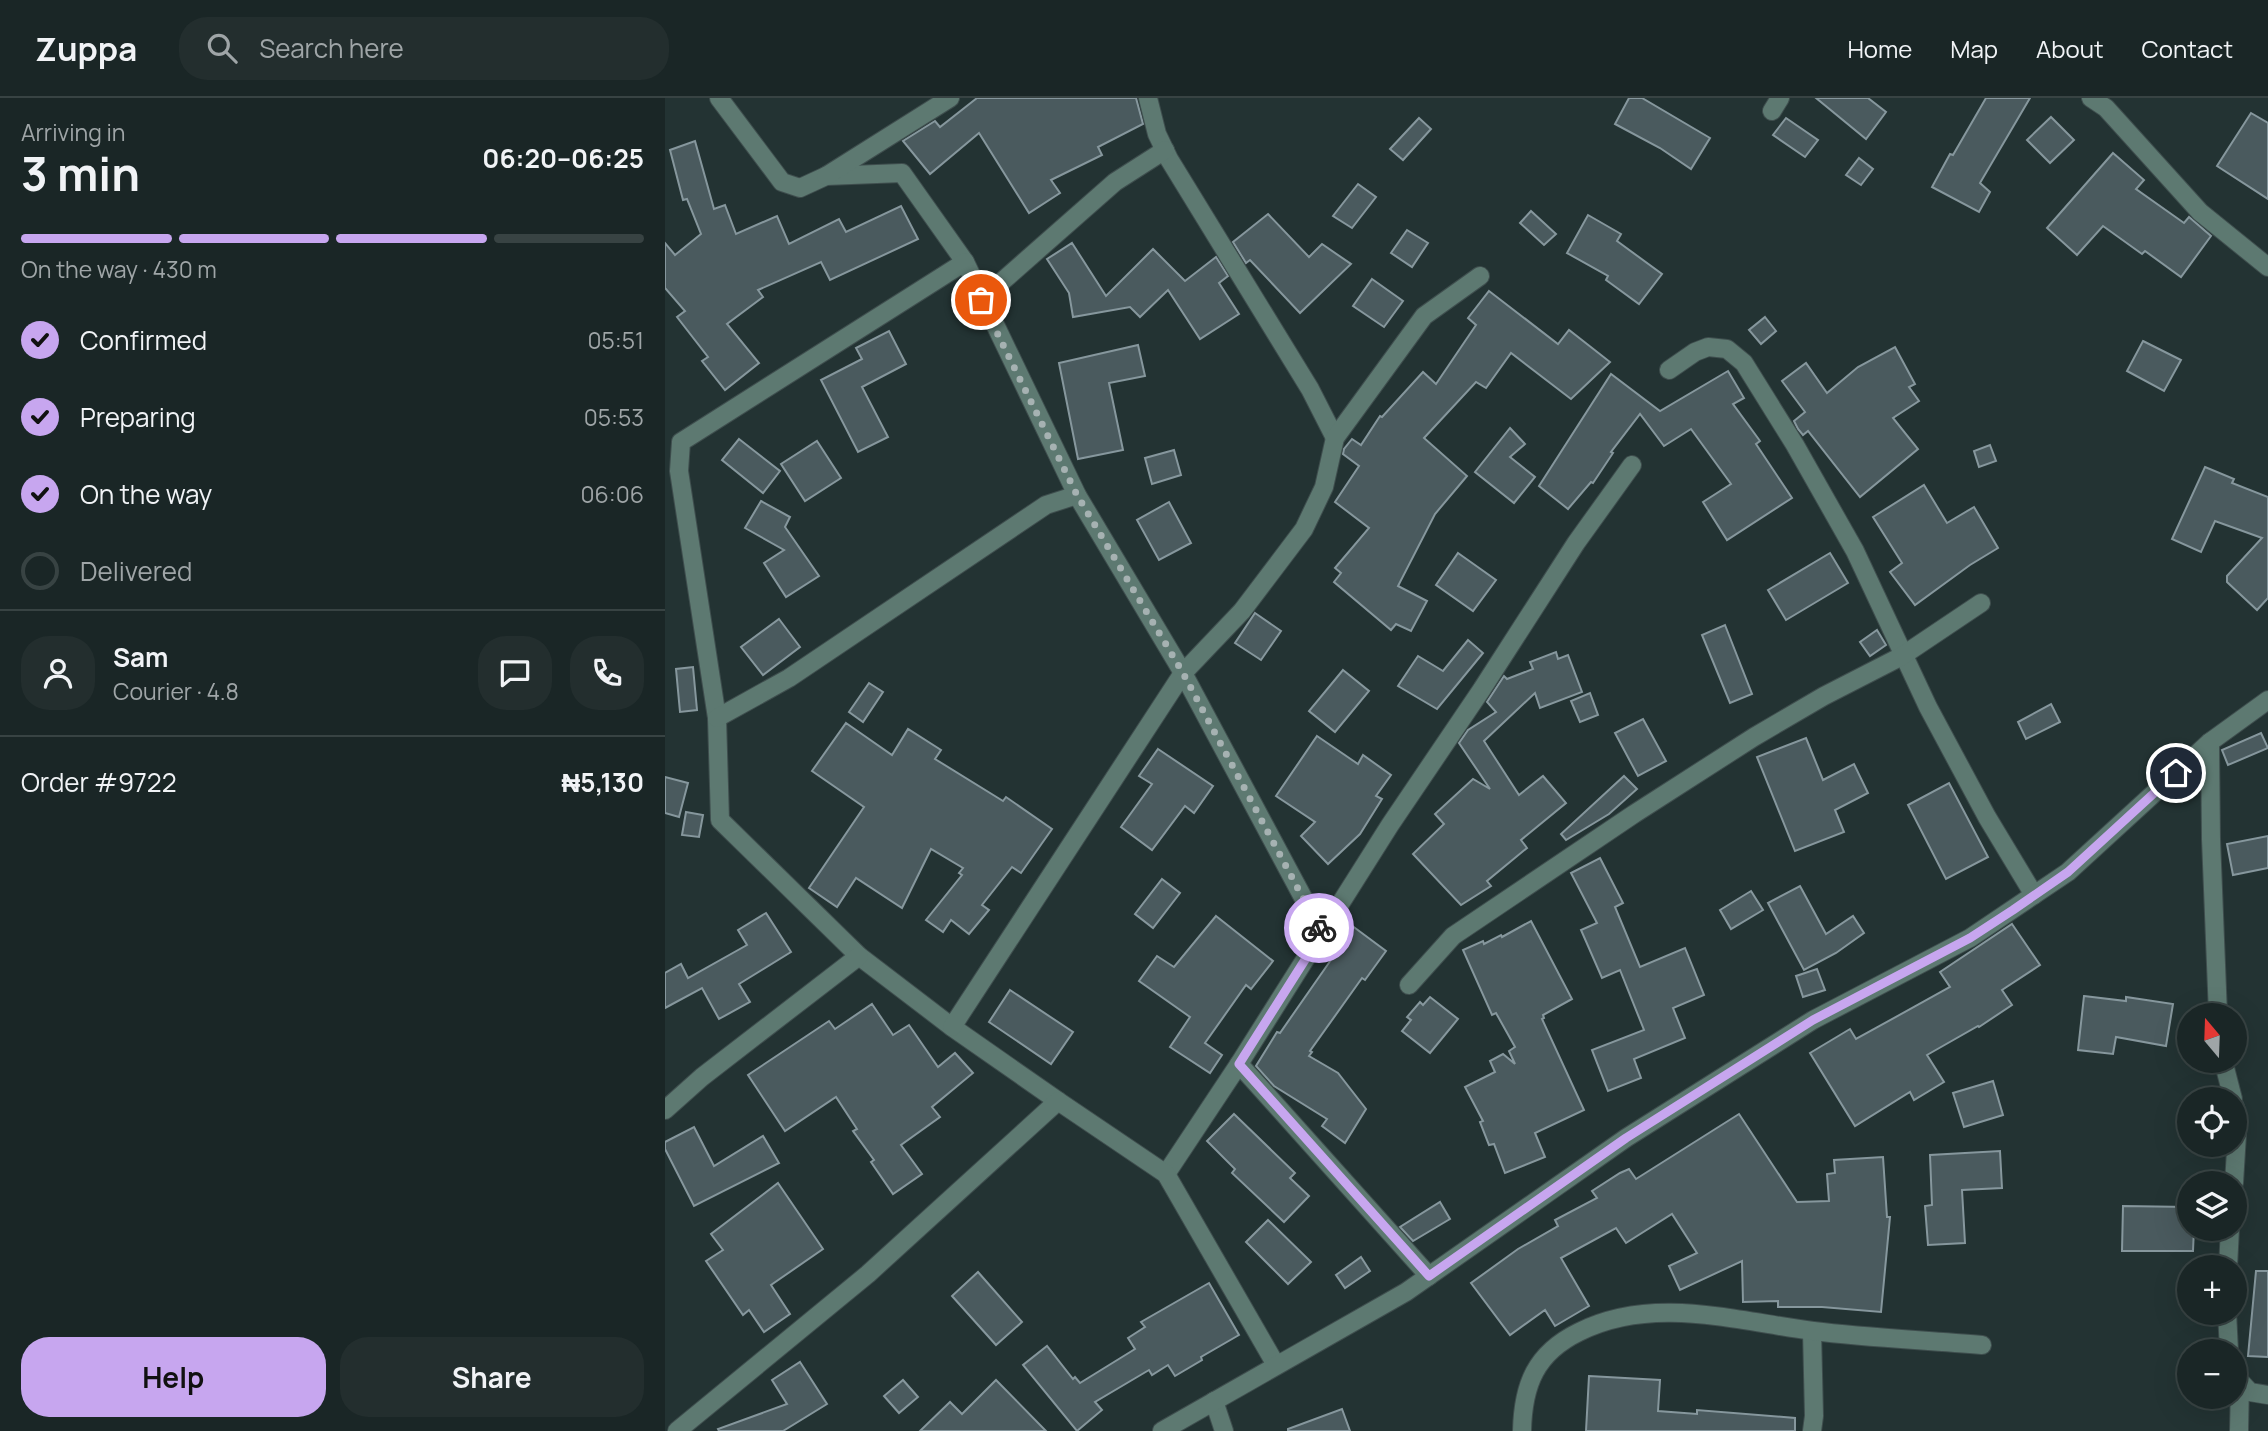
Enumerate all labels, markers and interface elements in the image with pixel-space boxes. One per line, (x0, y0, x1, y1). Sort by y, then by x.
search box (179, 17, 669, 80)
text: Zuppa (35, 26, 137, 71)
icon: search (203, 29, 241, 67)
text: Search here (259, 30, 404, 66)
text: Home (1847, 32, 1912, 65)
text: Map (1950, 32, 1998, 65)
text: About (2036, 32, 2104, 65)
text: Contact (2142, 32, 2233, 65)
text: Arriving in (21, 116, 126, 148)
text: 06:20–06:25 (482, 140, 644, 176)
text: 3 min (21, 142, 140, 205)
text: On the way · 430 m (21, 253, 217, 285)
pin (951, 270, 1011, 330)
icon: bag (962, 281, 1000, 319)
icon: check (21, 321, 59, 359)
text: Confirmed (80, 322, 207, 358)
text: 05:51 (588, 324, 644, 356)
icon: check (21, 398, 59, 436)
text: Preparing (80, 399, 196, 435)
text: 05:53 (584, 401, 644, 433)
icon: check (21, 475, 59, 513)
text: On the way (80, 476, 212, 512)
text: 06:06 (581, 478, 644, 510)
text: Delivered (80, 553, 192, 589)
button: person (21, 636, 95, 710)
button: chat (478, 636, 552, 710)
button: phone (570, 636, 644, 710)
text: Sam (113, 639, 168, 675)
text: Courier · 4.8 (113, 675, 239, 707)
pin (2146, 743, 2206, 803)
icon: home (2157, 754, 2195, 792)
text: Order #9722 (21, 764, 177, 800)
text: ₦5,130 (562, 764, 644, 800)
courier (1284, 893, 1354, 963)
icon: bike (1300, 909, 1338, 947)
north arrow (2177, 1003, 2247, 1073)
map controls (2177, 1003, 2247, 1409)
button: locate (2177, 1087, 2247, 1157)
button: layers (2177, 1171, 2247, 1241)
button: + (2177, 1255, 2247, 1325)
button: Help (21, 1337, 326, 1417)
button: Share (340, 1337, 644, 1417)
button: − (2177, 1339, 2247, 1409)

